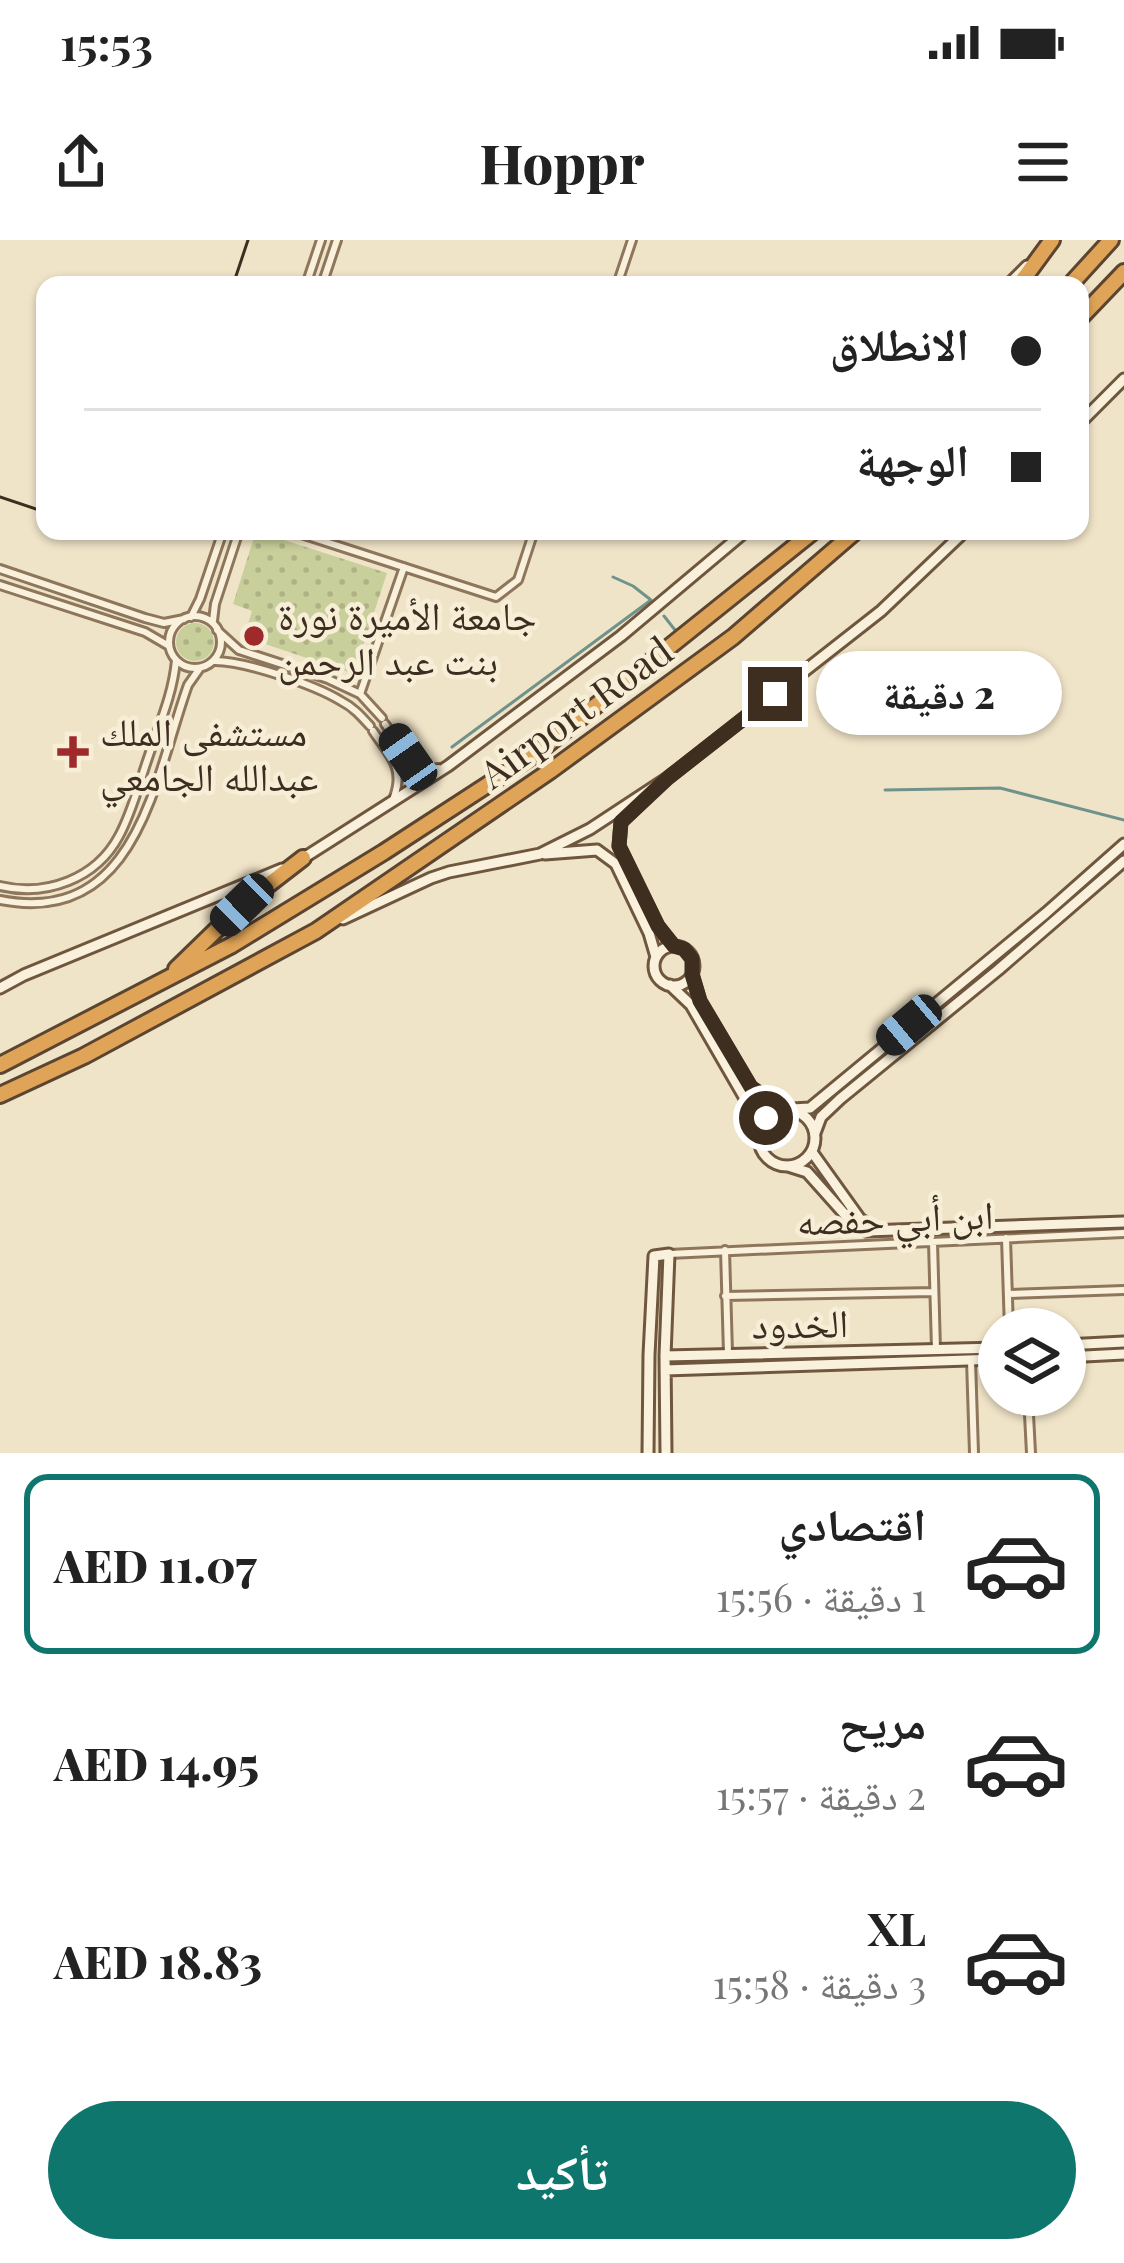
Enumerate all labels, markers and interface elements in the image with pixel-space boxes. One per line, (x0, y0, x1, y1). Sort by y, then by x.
text: 15:53 (60, 12, 153, 72)
text: Hoppr (480, 126, 644, 198)
icon: share (48, 129, 114, 195)
icon: menu (1010, 129, 1076, 195)
text: الانطلاق (830, 312, 969, 372)
text: الوجهة (856, 428, 969, 488)
place label: جامعة الأميرة نورة بنت عبد الرحمن (278, 588, 537, 686)
marker: جامعة الأميرة نورة بنت عبد الرحمن (241, 623, 267, 649)
street label: Airport Road (467, 623, 682, 799)
callout: 2 دقيقة (817, 652, 1063, 736)
route end (748, 667, 802, 721)
text: 2 دقيقة (883, 667, 995, 719)
place label: مستشفى الملك عبدالله الجامعي (100, 704, 318, 809)
car (373, 717, 443, 797)
marker: مستشفى الملك عبدالله الجامعي (57, 736, 89, 768)
car (204, 867, 280, 943)
car (870, 988, 948, 1062)
route start (739, 1091, 793, 1145)
street label: ابن أبي حفصه (796, 1187, 995, 1253)
street label: الخدود (751, 1295, 849, 1349)
map controls (978, 1308, 1086, 1416)
button: layers (978, 1308, 1086, 1416)
text: اقتصادي (779, 1492, 926, 1552)
icon: car (962, 1510, 1070, 1618)
text: AED 11.07 (54, 1534, 257, 1594)
text: 1 دقيقة · 15:56 (716, 1570, 926, 1622)
text: مريح (839, 1690, 926, 1750)
icon: car (962, 1708, 1070, 1816)
text: AED 14.95 (54, 1732, 259, 1792)
text: 2 دقيقة · 15:57 (716, 1768, 926, 1820)
text: XL (867, 1897, 926, 1957)
icon: car (962, 1906, 1070, 2014)
text: AED 18.83 (54, 1930, 262, 1990)
text: 3 دقيقة · 15:58 (713, 1957, 926, 2009)
button: تأكيد (48, 2101, 1076, 2239)

